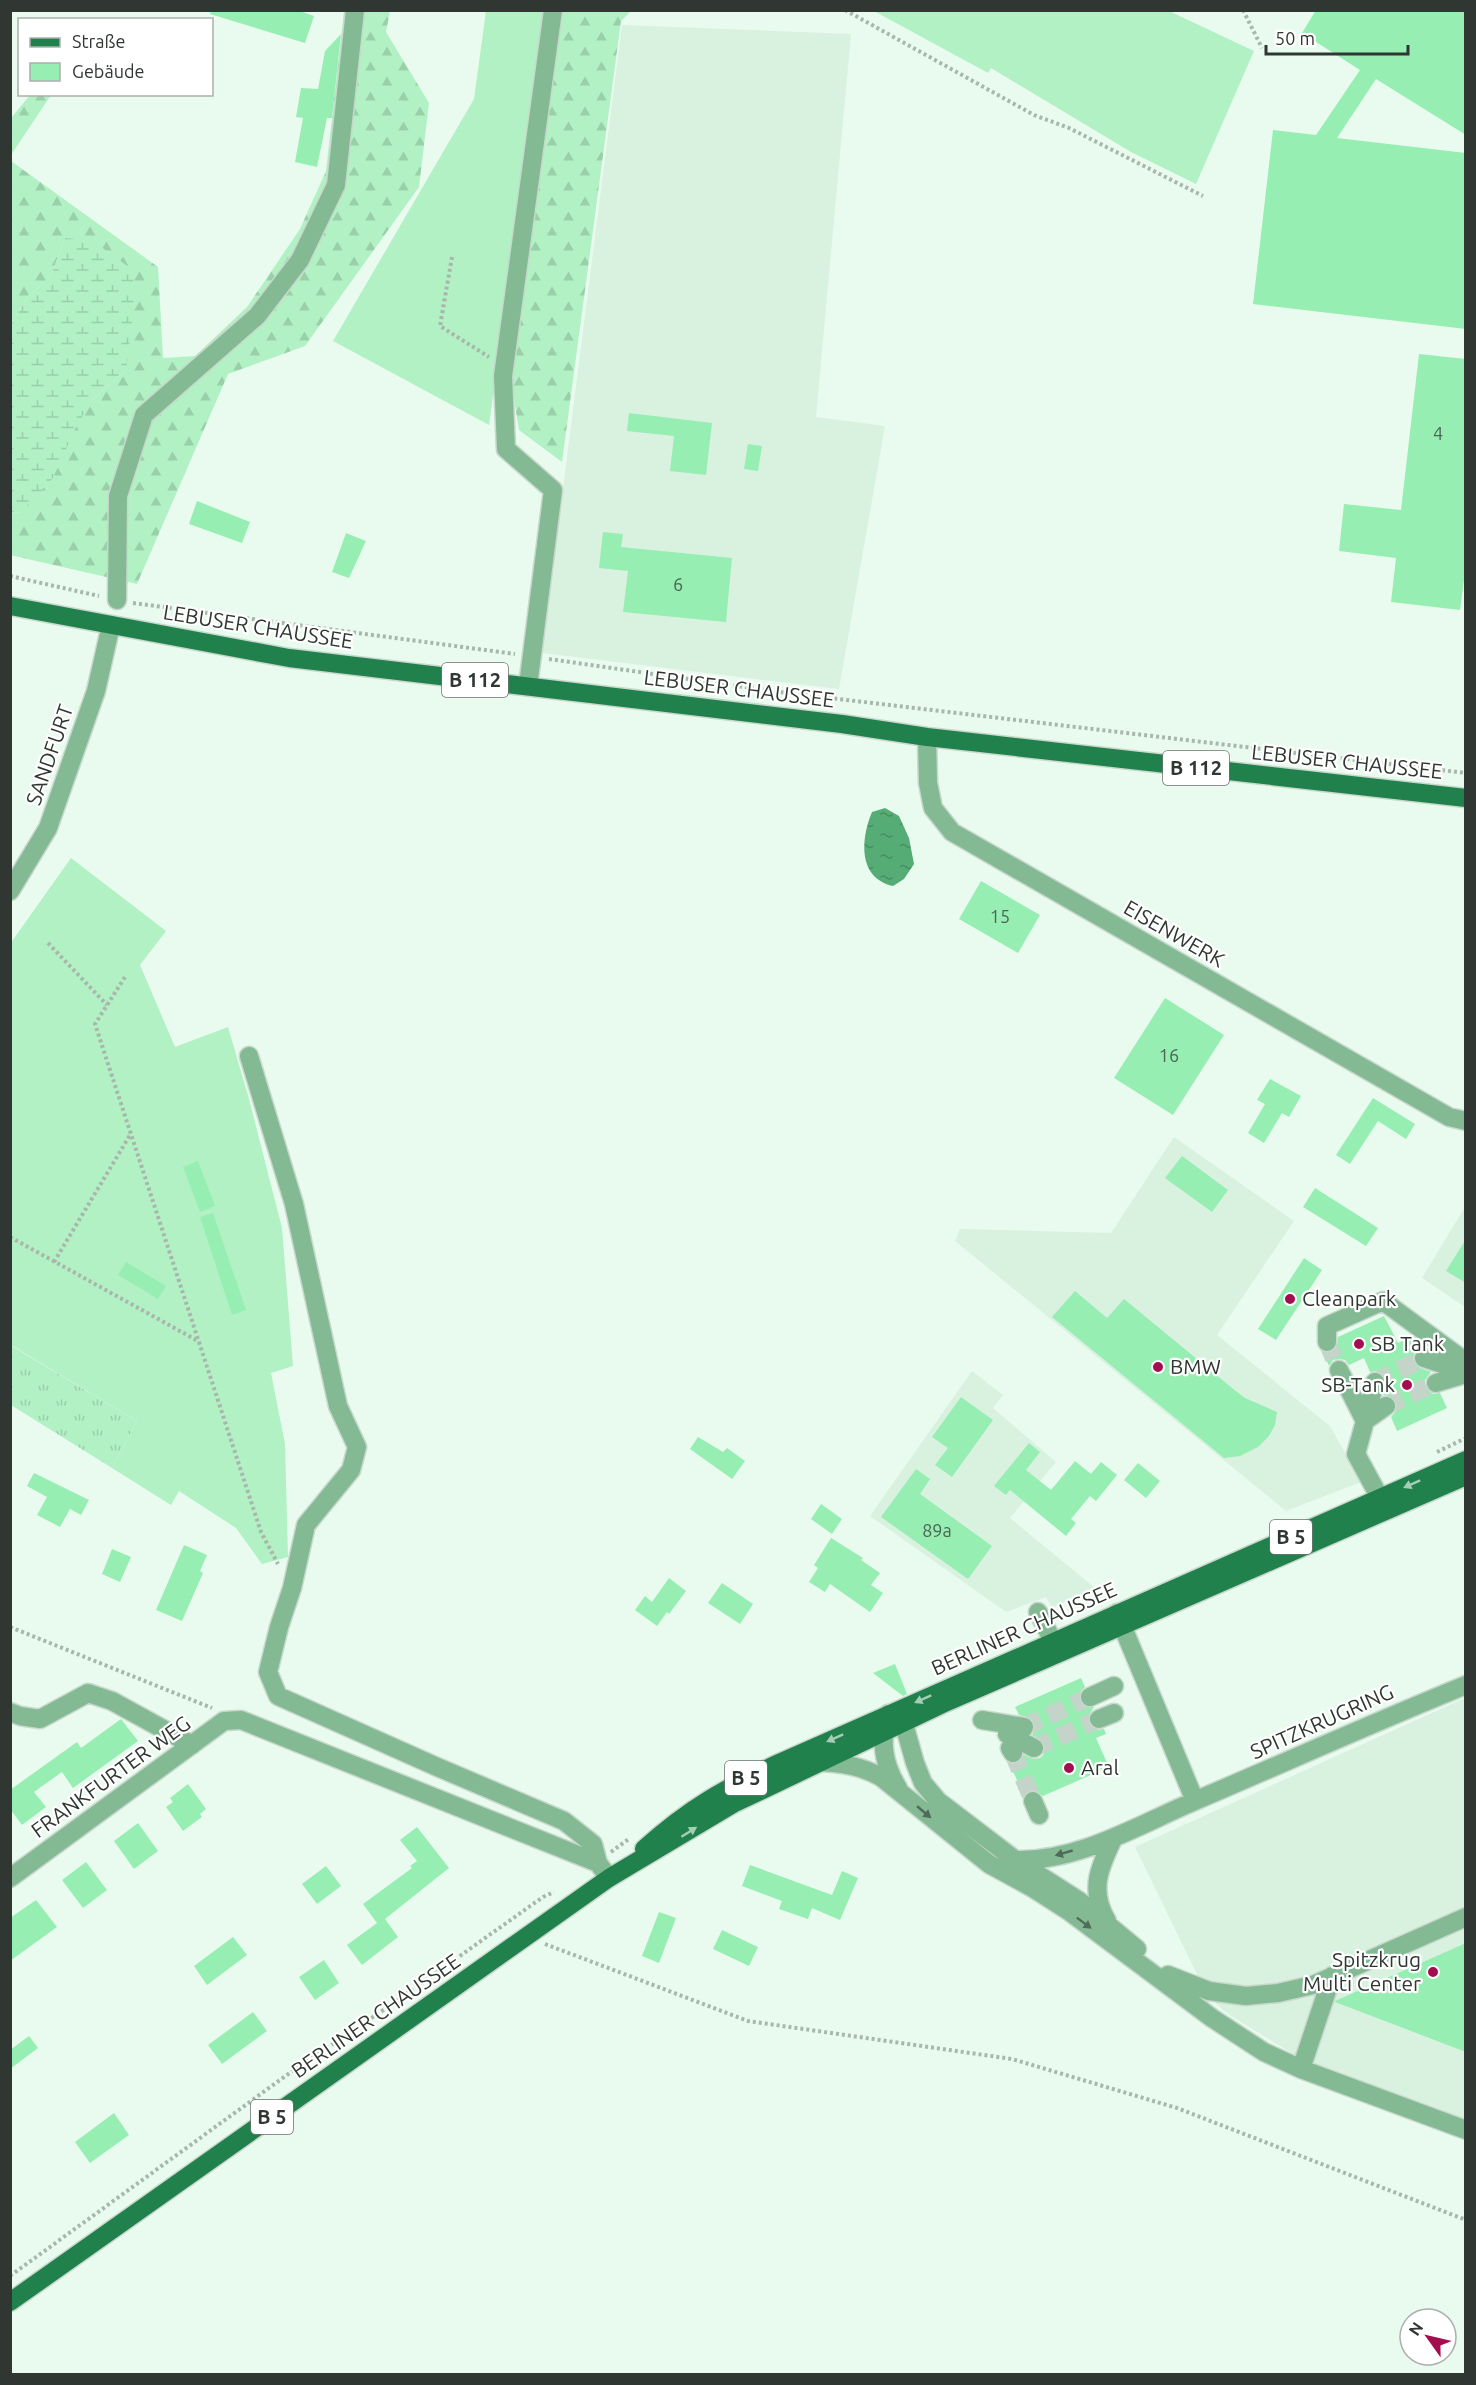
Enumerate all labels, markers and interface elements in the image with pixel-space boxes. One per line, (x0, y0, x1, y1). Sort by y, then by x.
legend (18, 18, 213, 96)
scale bar (1266, 18, 1408, 56)
text: 50 m (1275, 28, 1315, 48)
text: Straße (72, 31, 125, 51)
text: Gebäude (72, 61, 144, 81)
house number: 4 (1433, 423, 1443, 443)
house number: 6 (673, 574, 683, 594)
street label: LEBUSER CHAUSSEE (162, 599, 355, 653)
road number: B 112 (442, 663, 508, 697)
street label: LEBUSER CHAUSSEE (642, 664, 836, 712)
street label: SANDFURT (21, 701, 78, 808)
street label: LEBUSER CHAUSSEE (1250, 739, 1444, 783)
road number: B 112 (1163, 751, 1229, 785)
street label: EISENWERK (1120, 895, 1229, 972)
house number: 15 (990, 906, 1010, 926)
house number: 16 (1159, 1045, 1179, 1065)
place label: Cleanpark (1302, 1286, 1397, 1310)
marker: Cleanpark (1283, 1292, 1297, 1306)
place label: SB Tank (1371, 1331, 1445, 1355)
marker: SB Tank (1352, 1337, 1366, 1351)
place label: BMW (1170, 1354, 1221, 1378)
marker: BMW (1151, 1360, 1165, 1374)
place label: SB-Tank (1321, 1372, 1395, 1396)
marker: SB-Tank (1400, 1378, 1414, 1392)
one-way arrow (1403, 1480, 1421, 1489)
house number: 89a (922, 1520, 952, 1540)
road number: B 5 (1270, 1520, 1312, 1554)
street label: BERLINER CHAUSSEE (927, 1576, 1120, 1680)
street label: SPITZKRUGRING (1246, 1679, 1397, 1763)
one-way arrow (914, 1694, 931, 1703)
street label: FRANKFURTER WEG (26, 1710, 195, 1842)
one-way arrow (826, 1733, 843, 1742)
place label: Aral (1081, 1755, 1119, 1779)
road number: B 5 (725, 1761, 767, 1795)
marker: Aral (1062, 1761, 1076, 1775)
one-way arrow (916, 1805, 931, 1818)
one-way arrow (681, 1826, 697, 1837)
one-way arrow (1055, 1849, 1073, 1858)
one-way arrow (1076, 1917, 1092, 1929)
place label: Spitzkrug Multi Center (1303, 1947, 1421, 1995)
street label: BERLINER CHAUSSEE (287, 1948, 464, 2082)
marker: Spitzkrug Multi Center (1426, 1965, 1440, 1979)
road number: B 5 (251, 2100, 293, 2134)
north arrow (1398, 2307, 1458, 2367)
text: N (1405, 2319, 1426, 2339)

